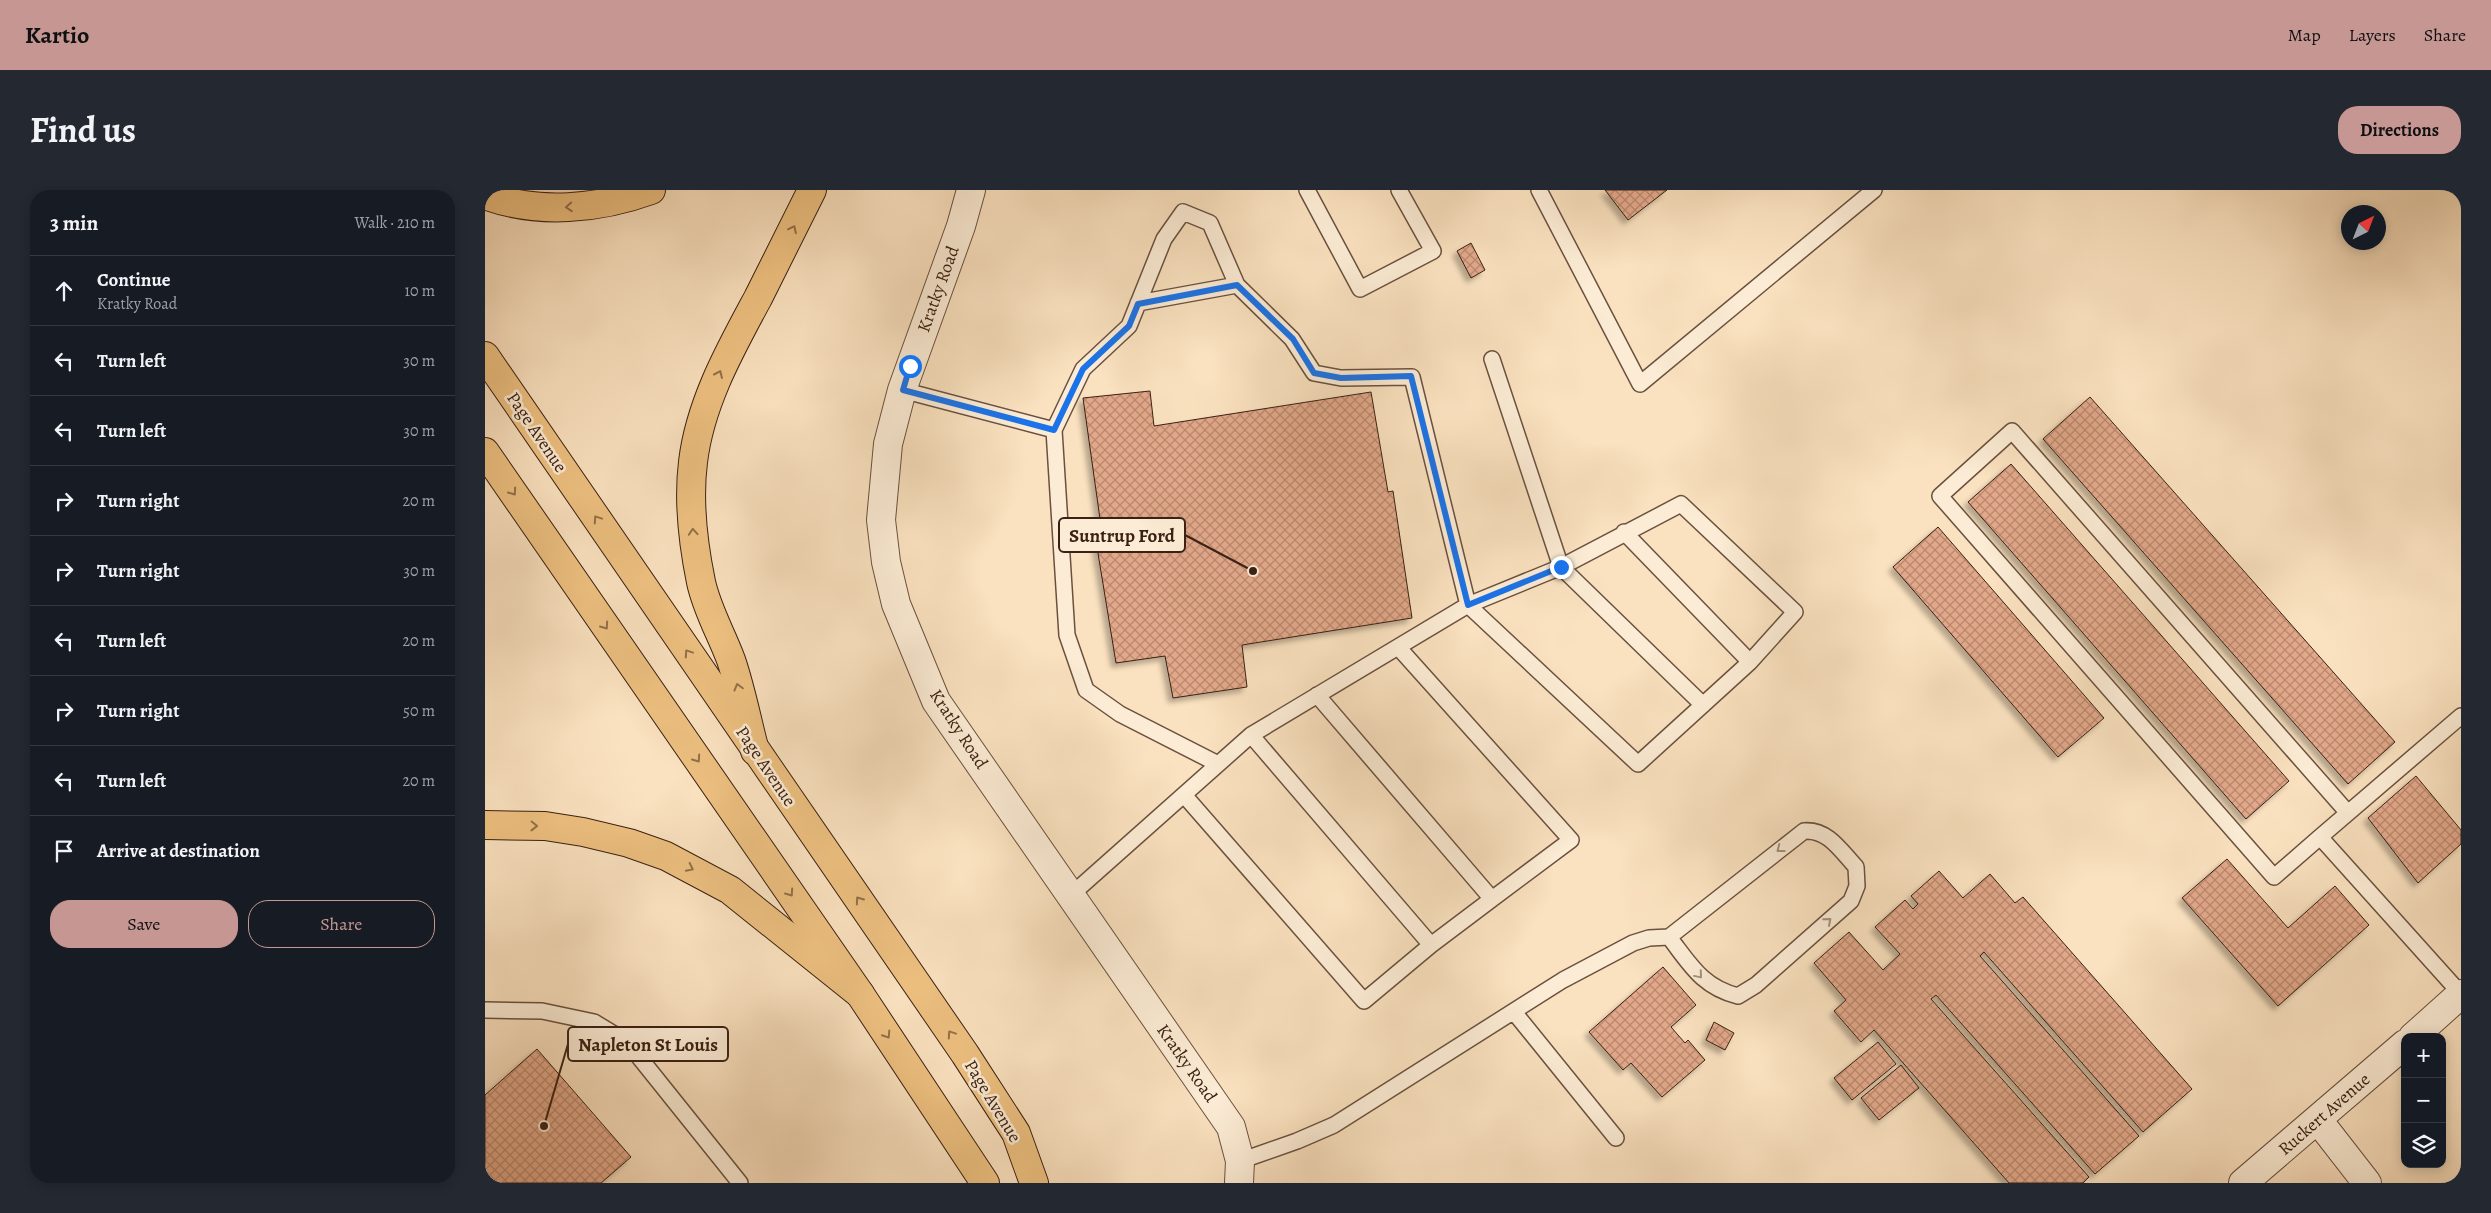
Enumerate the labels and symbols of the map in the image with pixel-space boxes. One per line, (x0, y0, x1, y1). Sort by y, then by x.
one-way arrow (565, 202, 573, 213)
north arrow (2341, 205, 2386, 250)
one-way arrow (787, 225, 797, 234)
street label: Kratky Road (911, 242, 965, 336)
route start (899, 355, 922, 378)
one-way arrow (713, 370, 724, 379)
street label: Page Avenue (501, 387, 573, 477)
one-way arrow (507, 486, 516, 496)
one-way arrow (594, 515, 603, 525)
callout: Suntrup Ford (1059, 518, 1185, 552)
text: Suntrup Ford (1069, 523, 1176, 549)
one-way arrow (687, 528, 698, 536)
route end (1550, 556, 1573, 579)
one-way arrow (599, 620, 608, 629)
one-way arrow (685, 649, 694, 659)
one-way arrow (734, 684, 744, 692)
street label: Kratky Road (924, 685, 994, 774)
street label: Page Avenue (730, 721, 802, 811)
one-way arrow (691, 754, 700, 763)
one-way arrow (530, 821, 538, 831)
one-way arrow (1777, 844, 1786, 852)
one-way arrow (684, 862, 693, 872)
one-way arrow (784, 887, 793, 897)
one-way arrow (856, 897, 865, 906)
one-way arrow (1822, 918, 1831, 927)
one-way arrow (1693, 969, 1702, 978)
street label: Kratky Road (1151, 1019, 1223, 1107)
callout: Napleton St Louis (568, 1027, 728, 1061)
one-way arrow (881, 1029, 890, 1039)
one-way arrow (948, 1030, 957, 1040)
text: Napleton St Louis (578, 1032, 718, 1058)
street label: Page Avenue (959, 1055, 1027, 1147)
street label: Ruckert Avenue (2273, 1067, 2375, 1161)

